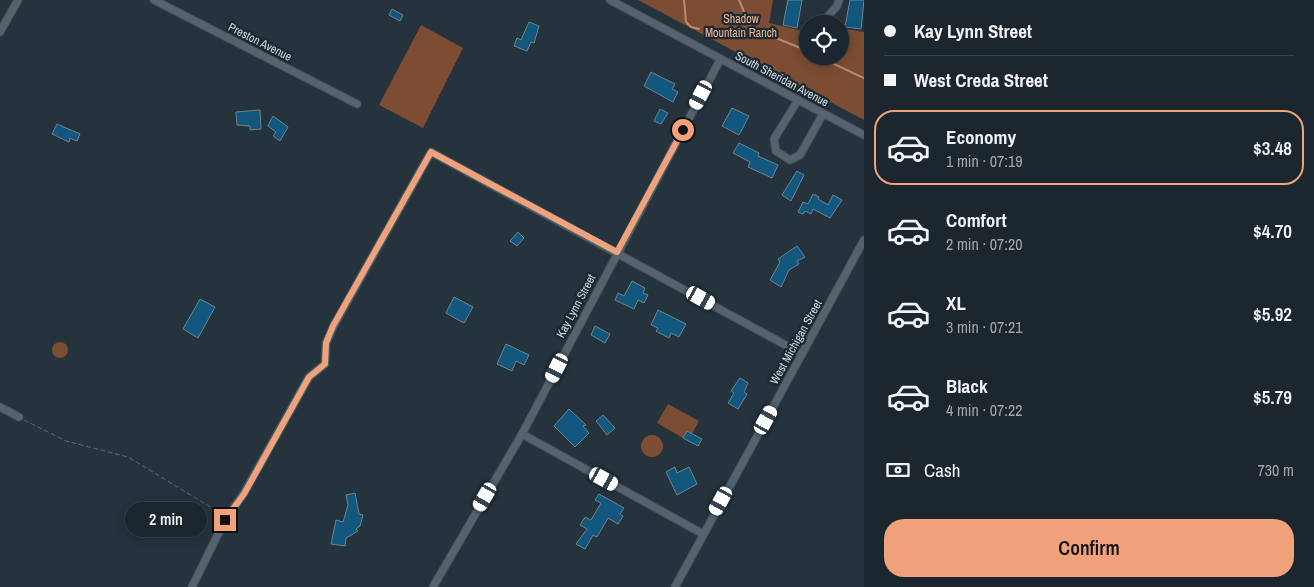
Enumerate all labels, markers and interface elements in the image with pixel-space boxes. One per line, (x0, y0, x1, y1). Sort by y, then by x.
park label: Shadow Mountain Ranch (705, 11, 777, 41)
map controls (799, 15, 849, 65)
button: locate (799, 15, 849, 65)
text: Kay Lynn Street (914, 18, 1032, 44)
street label: Preston Avenue (225, 19, 295, 65)
street label: South Sheridan Avenue (732, 48, 832, 110)
text: West Creda Street (914, 67, 1048, 93)
car (687, 78, 714, 112)
route start (672, 119, 694, 141)
text: Economy (946, 124, 1016, 150)
icon: car (886, 125, 931, 170)
text: $3.48 (1253, 135, 1292, 161)
text: 1 min · 07:19 (946, 150, 1023, 172)
text: Comfort (946, 207, 1007, 233)
icon: car (886, 208, 931, 253)
text: $4.70 (1253, 218, 1292, 244)
text: 2 min · 07:20 (946, 233, 1023, 255)
street label: Kay Lynn Street (553, 271, 600, 341)
car (684, 284, 717, 312)
text: XL (946, 290, 966, 316)
icon: car (886, 291, 931, 336)
street label: West Michigan Street (766, 297, 826, 387)
text: $5.92 (1253, 301, 1292, 327)
text: 3 min · 07:21 (946, 316, 1023, 338)
car (543, 351, 570, 385)
text: Black (946, 373, 988, 399)
icon: car (886, 374, 931, 419)
text: $5.79 (1253, 384, 1292, 410)
text: 4 min · 07:22 (946, 399, 1023, 421)
car (752, 403, 779, 437)
icon: cash (884, 456, 912, 484)
text: Cash (924, 457, 960, 483)
text: 730 m (1258, 459, 1294, 481)
car (587, 465, 620, 493)
car (471, 480, 498, 514)
car (707, 484, 734, 518)
callout: 2 min (125, 502, 208, 538)
text: 2 min (149, 508, 183, 530)
route end (214, 509, 236, 531)
button: Confirm (884, 519, 1294, 577)

